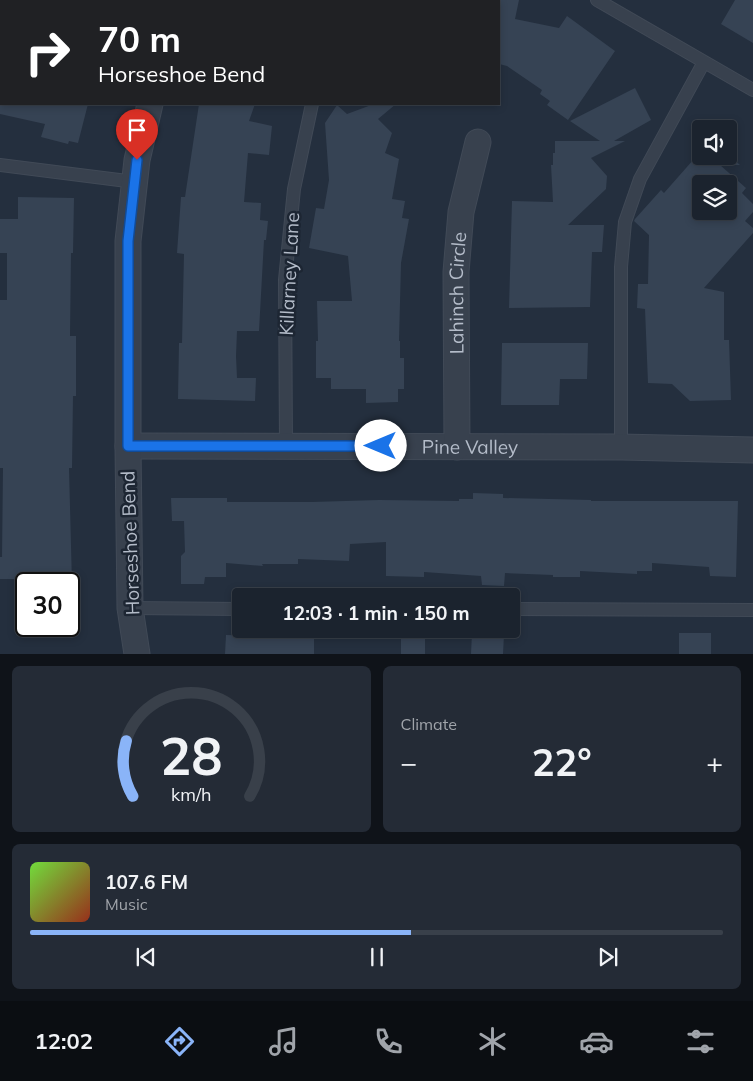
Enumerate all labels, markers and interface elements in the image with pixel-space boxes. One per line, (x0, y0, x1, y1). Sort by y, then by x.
text: 70 m (98, 17, 181, 61)
icon: right (15, 20, 80, 85)
text: Horseshoe Bend (98, 60, 265, 88)
pin (116, 109, 158, 160)
icon: arrive (123, 116, 151, 144)
map controls (692, 120, 737, 220)
button: sound (692, 120, 737, 165)
button: layers (692, 175, 737, 220)
street label: Killarney Lane (274, 212, 304, 336)
street label: Lahinch Circle (444, 231, 471, 354)
position arrow (354, 419, 406, 471)
street label: Pine Valley (422, 435, 518, 459)
street label: Horseshoe Bend (115, 470, 145, 616)
speed limit sign: 30 (15, 572, 80, 637)
text: 12:03 · 1 min · 150 m (282, 601, 470, 625)
text: Climate (401, 714, 457, 734)
text: 28 (160, 723, 222, 788)
text: 22° (532, 738, 592, 786)
text: − (401, 745, 417, 780)
text: + (706, 745, 723, 780)
text: km/h (171, 783, 211, 805)
text: 107.6 FM (105, 870, 188, 894)
text: Music (105, 894, 148, 914)
icon: previous (132, 943, 160, 971)
icon: pause (363, 943, 391, 971)
icon: next (594, 943, 622, 971)
icon: directions (162, 1024, 197, 1059)
icon: music (266, 1024, 301, 1059)
icon: phone (371, 1024, 406, 1059)
icon: climate (475, 1024, 510, 1059)
icon: car (579, 1024, 614, 1059)
icon: filters (683, 1024, 718, 1059)
text: 12:02 (35, 1027, 93, 1055)

